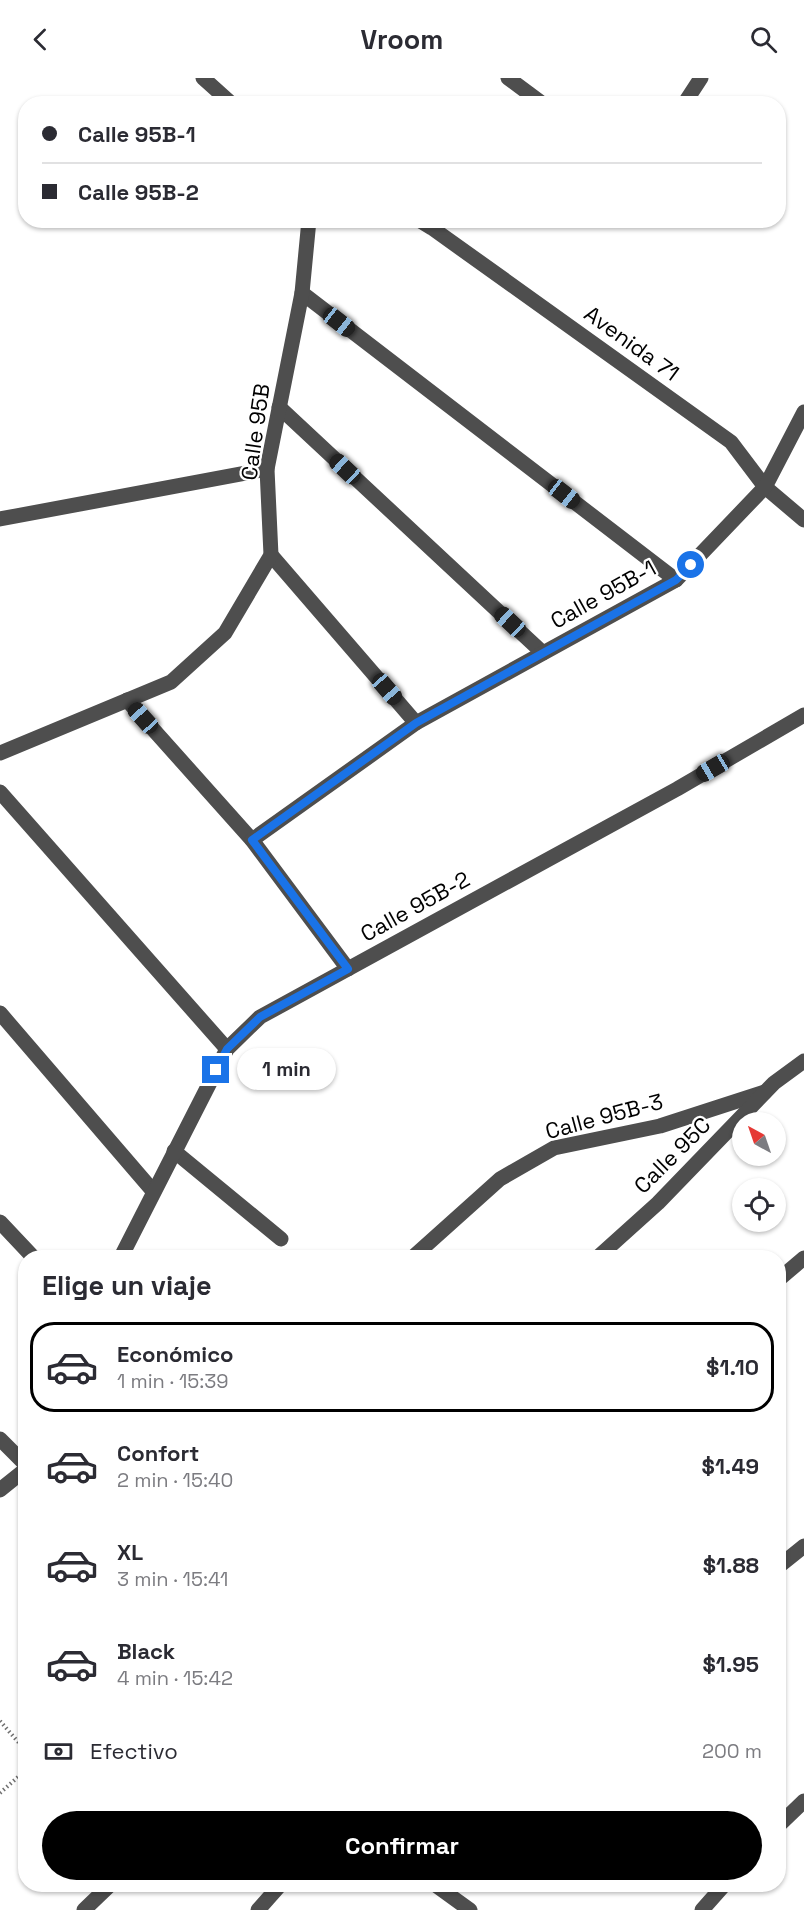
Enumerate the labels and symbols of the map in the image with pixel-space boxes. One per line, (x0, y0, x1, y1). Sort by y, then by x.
street label: Avenida 71 (579, 299, 685, 387)
car (319, 304, 359, 340)
street label: Calle 95B (234, 382, 276, 482)
car (326, 450, 364, 488)
car (544, 476, 584, 512)
route start (677, 551, 704, 578)
street label: Calle 95B-1 (545, 553, 661, 635)
car (491, 603, 529, 641)
car (368, 670, 406, 708)
car (124, 699, 162, 737)
car (693, 751, 733, 785)
street label: Calle 95B-2 (355, 864, 475, 948)
callout: 1 min (237, 1049, 336, 1091)
route end (202, 1056, 229, 1083)
street label: Calle 95B-3 (542, 1087, 666, 1145)
street label: Calle 95C (628, 1111, 716, 1199)
north arrow (732, 1112, 786, 1166)

